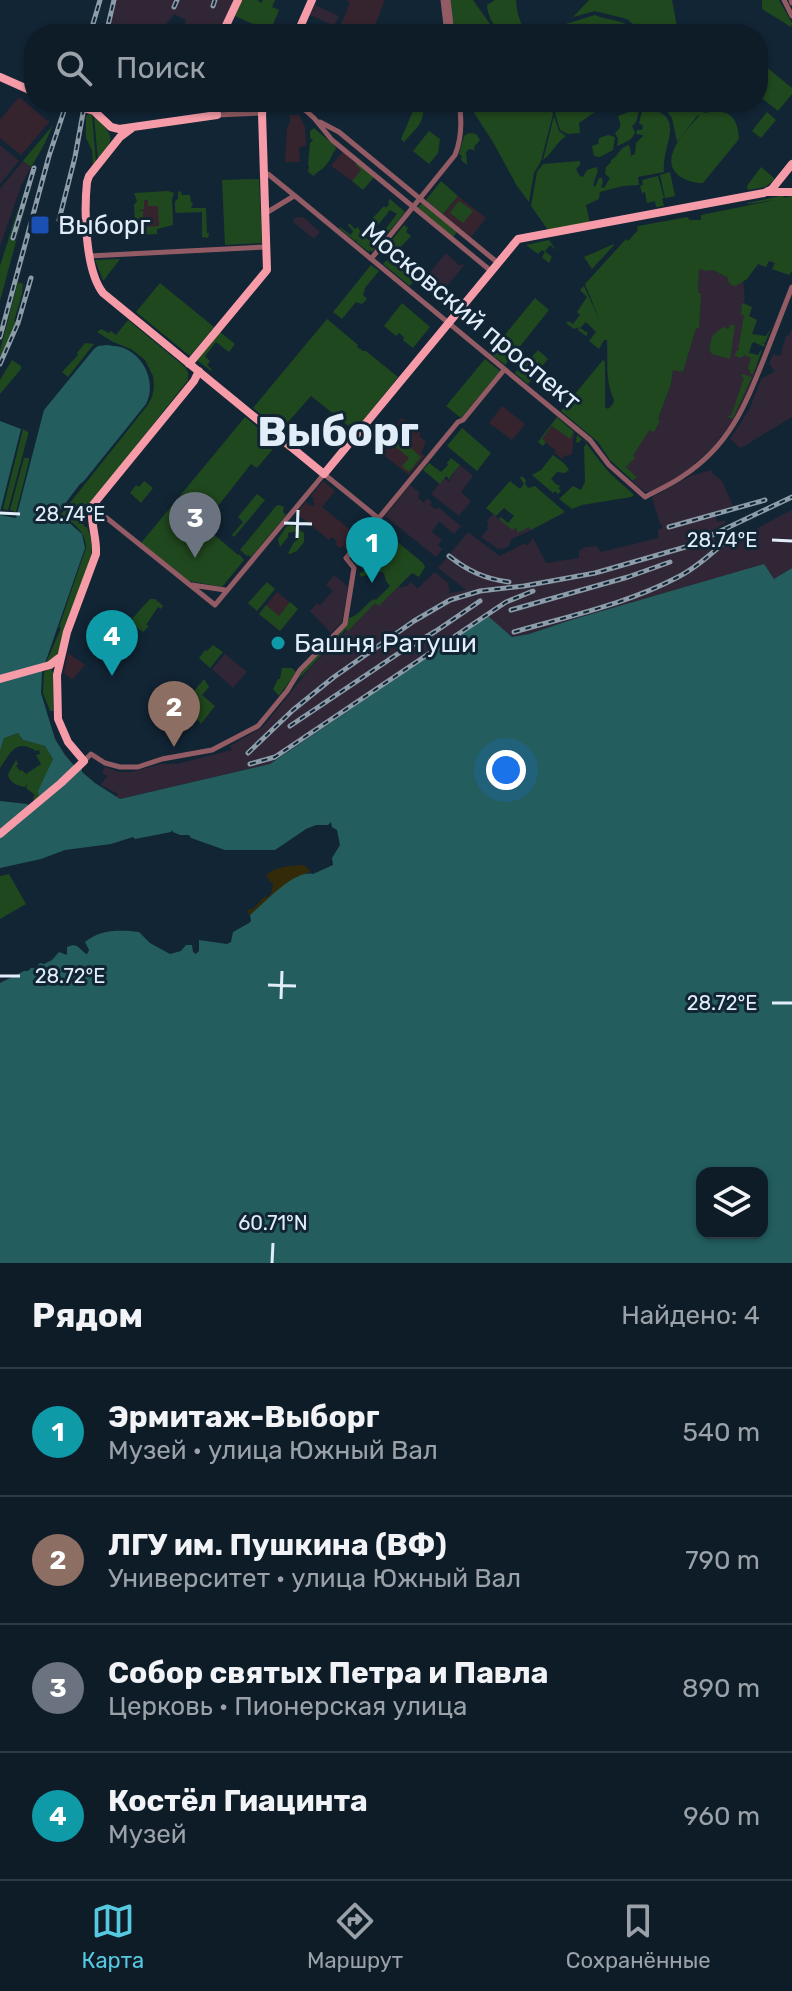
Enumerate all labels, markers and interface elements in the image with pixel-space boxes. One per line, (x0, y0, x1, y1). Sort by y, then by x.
search box (24, 24, 768, 112)
icon: search (52, 46, 96, 90)
text: Поиск (116, 50, 206, 86)
place label: Выборг (58, 210, 150, 241)
marker: Выборг (29, 214, 51, 236)
street label: Московский проспект (355, 215, 587, 417)
district label: Выборг (257, 407, 419, 457)
pin: 3 (169, 492, 221, 558)
text: 28.74°E (35, 502, 105, 526)
pin: 1 (346, 517, 398, 583)
text: 28.74°E (687, 528, 757, 552)
pin: 4 (86, 610, 138, 676)
place label: Башня Ратуши (294, 628, 477, 659)
marker: Башня Ратуши (269, 634, 287, 652)
pin: 2 (148, 681, 200, 747)
your location (486, 750, 526, 790)
text: 28.72°E (35, 964, 105, 988)
text: 28.72°E (687, 991, 757, 1015)
map controls (696, 1167, 768, 1239)
button: layers (696, 1167, 768, 1239)
text: 60.71°N (238, 1211, 308, 1235)
text: Рядом (32, 1295, 143, 1336)
text: Найдено: 4 (621, 1300, 760, 1331)
text: Эрмитаж-Выборг (108, 1399, 380, 1435)
text: 1 (52, 1417, 64, 1448)
text: 540 m (682, 1417, 760, 1448)
text: Музей · улица Южный Вал (108, 1435, 438, 1466)
text: ЛГУ им. Пушкина (ВФ) (108, 1527, 447, 1563)
text: 2 (50, 1545, 66, 1576)
text: 790 m (685, 1545, 760, 1576)
text: Университет · улица Южный Вал (108, 1563, 521, 1594)
text: Собор святых Петра и Павла (108, 1655, 548, 1691)
text: 3 (49, 1673, 67, 1704)
text: 890 m (682, 1673, 760, 1704)
text: Церковь · Пионерская улица (108, 1691, 467, 1722)
text: Костёл Гиацинта (108, 1783, 368, 1819)
text: 4 (49, 1801, 67, 1832)
text: 960 m (683, 1801, 760, 1832)
text: Музей (108, 1819, 187, 1850)
tab: Карта (81, 1899, 144, 1974)
tab: Маршрут (307, 1899, 403, 1974)
tab: Сохранённые (566, 1899, 711, 1974)

